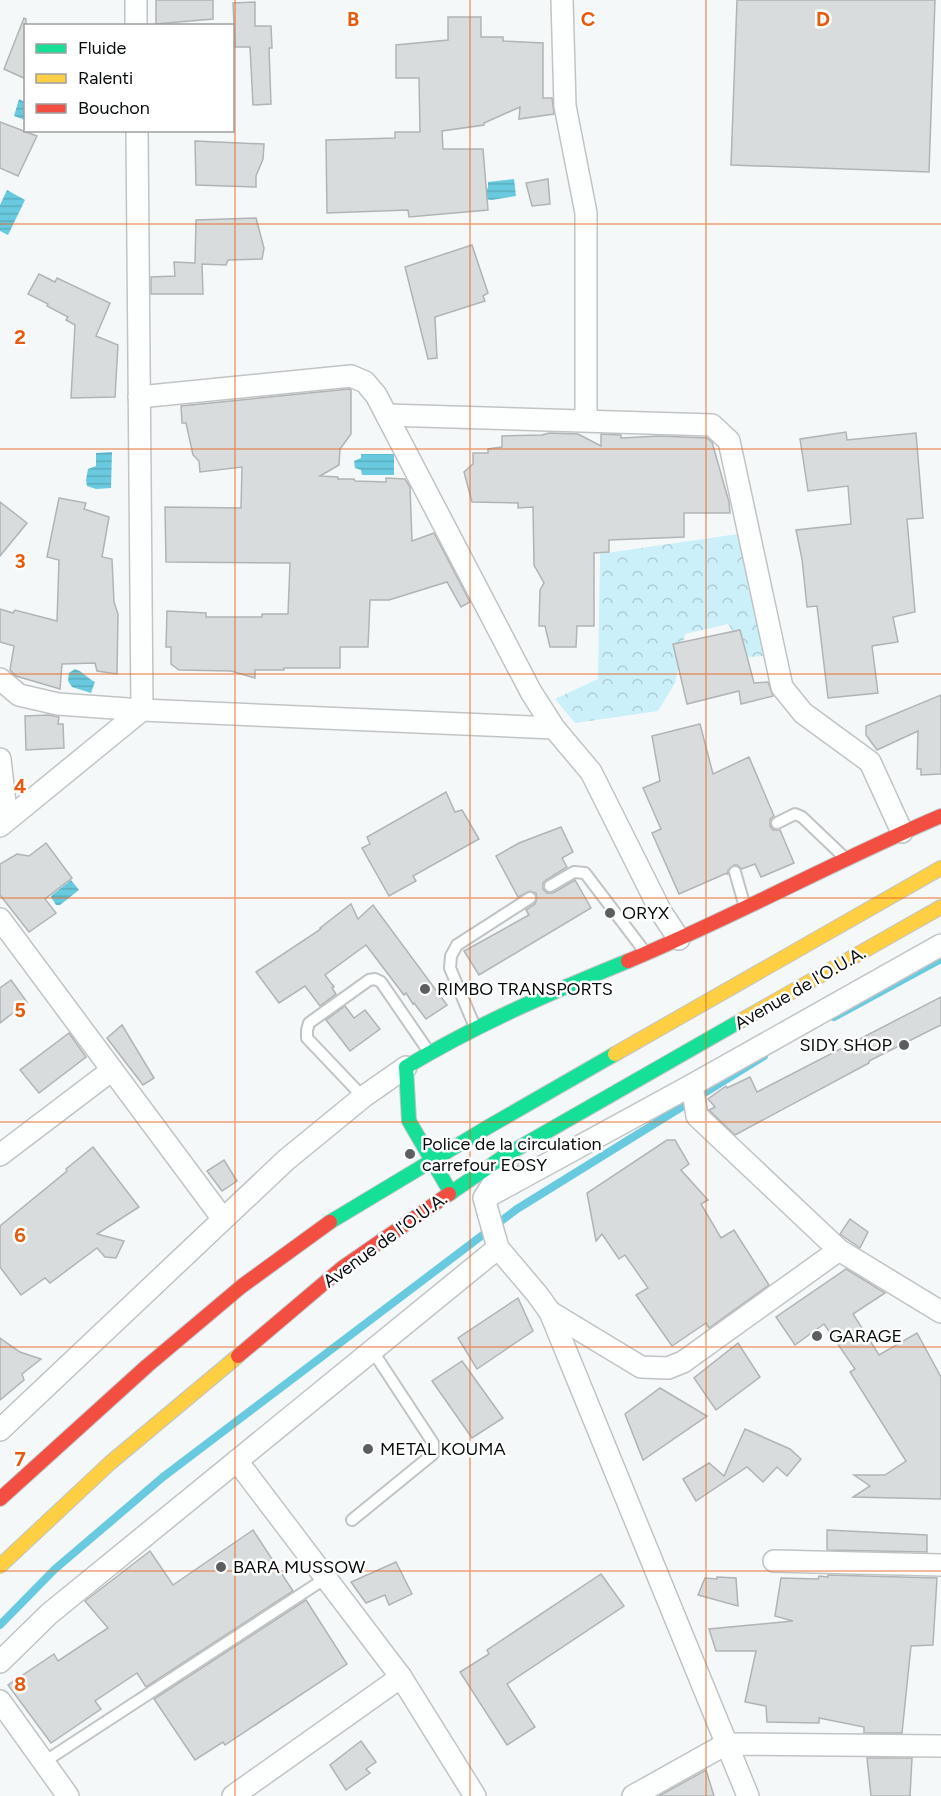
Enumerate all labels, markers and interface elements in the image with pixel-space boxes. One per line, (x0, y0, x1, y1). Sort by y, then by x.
text: B (347, 7, 359, 31)
text: C (581, 7, 595, 31)
text: D (816, 7, 830, 31)
legend (24, 24, 234, 132)
text: Fluide (78, 37, 127, 59)
text: Ralenti (78, 67, 133, 89)
text: Bouchon (78, 97, 150, 119)
text: 2 (14, 325, 26, 349)
text: 3 (14, 549, 26, 573)
text: 4 (14, 774, 27, 798)
place label: ORYX (622, 902, 669, 924)
marker: ORYX (603, 906, 617, 920)
street label: Avenue de l'O.U.A. (730, 942, 870, 1034)
place label: RIMBO TRANSPORTS (437, 978, 613, 1000)
marker: RIMBO TRANSPORTS (418, 982, 432, 996)
text: 5 (14, 998, 26, 1022)
place label: SIDY SHOP (800, 1034, 892, 1056)
marker: SIDY SHOP (897, 1038, 911, 1052)
place label: Police de la circulation carrefour EOSY (422, 1133, 602, 1176)
marker: Police de la circulation carrefour EOSY (403, 1147, 417, 1161)
street label: Avenue de l'O.U.A. (319, 1188, 451, 1292)
text: 6 (14, 1223, 26, 1247)
place label: GARAGE (829, 1325, 902, 1347)
marker: GARAGE (810, 1329, 824, 1343)
place label: METAL KOUMA (380, 1438, 506, 1460)
marker: METAL KOUMA (361, 1442, 375, 1456)
text: 7 (14, 1447, 26, 1471)
place label: BARA MUSSOW (233, 1556, 366, 1578)
marker: BARA MUSSOW (214, 1560, 228, 1574)
text: 8 (14, 1672, 26, 1696)

